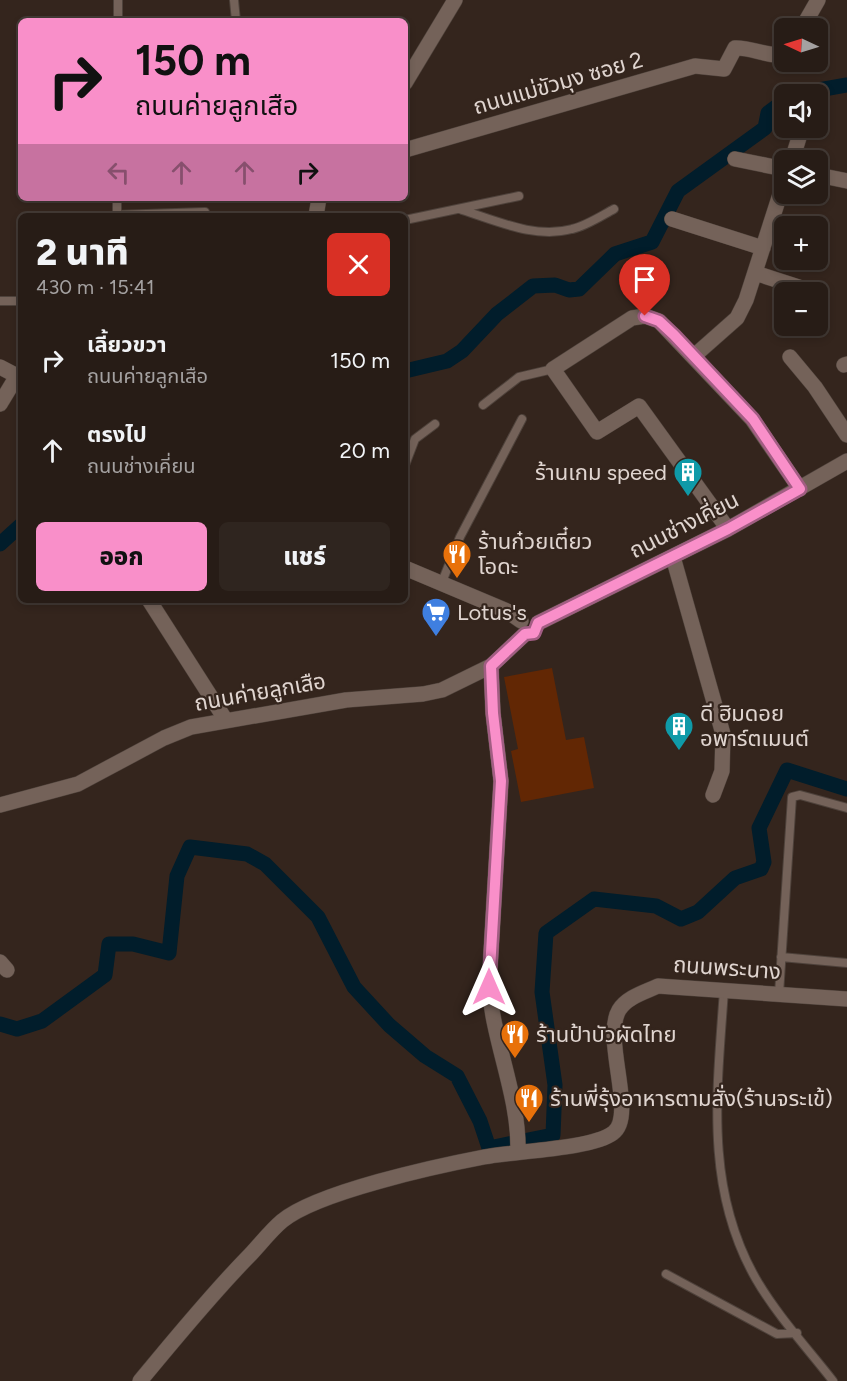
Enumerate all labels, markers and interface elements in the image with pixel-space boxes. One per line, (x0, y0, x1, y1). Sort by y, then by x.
north arrow (774, 18, 828, 72)
map controls (774, 18, 828, 336)
text: 150 m (135, 35, 251, 86)
icon: right (36, 42, 114, 120)
street label: ถนนแม่ขัวมุง ซอย 2 (470, 46, 646, 120)
button: sound (774, 84, 828, 138)
text: ถนนค่ายลูกเสือ (135, 89, 298, 122)
button: layers (774, 150, 828, 204)
icon: left (102, 156, 135, 189)
icon: ahead (165, 156, 198, 189)
icon: ahead (228, 156, 261, 189)
icon: right (291, 156, 324, 189)
button: + (774, 216, 828, 270)
text: 2 นาที (36, 231, 129, 274)
button: close (327, 233, 390, 296)
pin (619, 254, 670, 316)
icon: arrive (628, 263, 661, 296)
text: 430 m · 15:41 (36, 275, 155, 299)
button: − (774, 282, 828, 336)
text: เลี้ยวขวา (87, 331, 167, 358)
icon: right (36, 344, 69, 377)
text: 150 m (330, 347, 390, 374)
text: ถนนค่ายลูกเสือ (87, 364, 208, 388)
text: ตรงไป (87, 421, 147, 448)
icon: ahead (36, 434, 69, 467)
text: 20 m (339, 437, 390, 464)
text: ถนนช่างเคี่ยน (87, 454, 196, 478)
building icon: ร้านเกม speed (672, 456, 704, 498)
place label: ร้านเกม speed (535, 459, 667, 486)
street label: ถนนช่างเคี่ยน (624, 484, 743, 564)
button: ออก (36, 522, 207, 591)
button: แชร์ (219, 522, 390, 591)
place label: ร้านก๋วยเตี๋ยว โอดะ (478, 526, 592, 580)
restaurant icon: ร้านก๋วยเตี๋ยว โอดะ (441, 538, 473, 580)
supermarket icon: Lotus's (420, 596, 452, 638)
place label: Lotus's (457, 599, 527, 626)
street label: ถนนค่ายลูกเสือ (192, 667, 328, 717)
place label: ดี ฮิมดอย อพาร์ตเมนต์ (700, 700, 809, 752)
building icon: ดี ฮิมดอย อพาร์ตเมนต์ (663, 710, 695, 752)
street label: ถนนพระนาง (672, 951, 782, 985)
position arrow (457, 955, 521, 1019)
restaurant icon: ร้านป้าบัวผัดไทย (499, 1018, 531, 1060)
place label: ร้านป้าบัวผัดไทย (536, 1021, 676, 1048)
restaurant icon: ร้านพี่รุ้งอาหารตามสั่ง(ร้านจระเข้) (513, 1082, 545, 1124)
place label: ร้านพี่รุ้งอาหารตามสั่ง(ร้านจระเข้) (550, 1083, 833, 1112)

